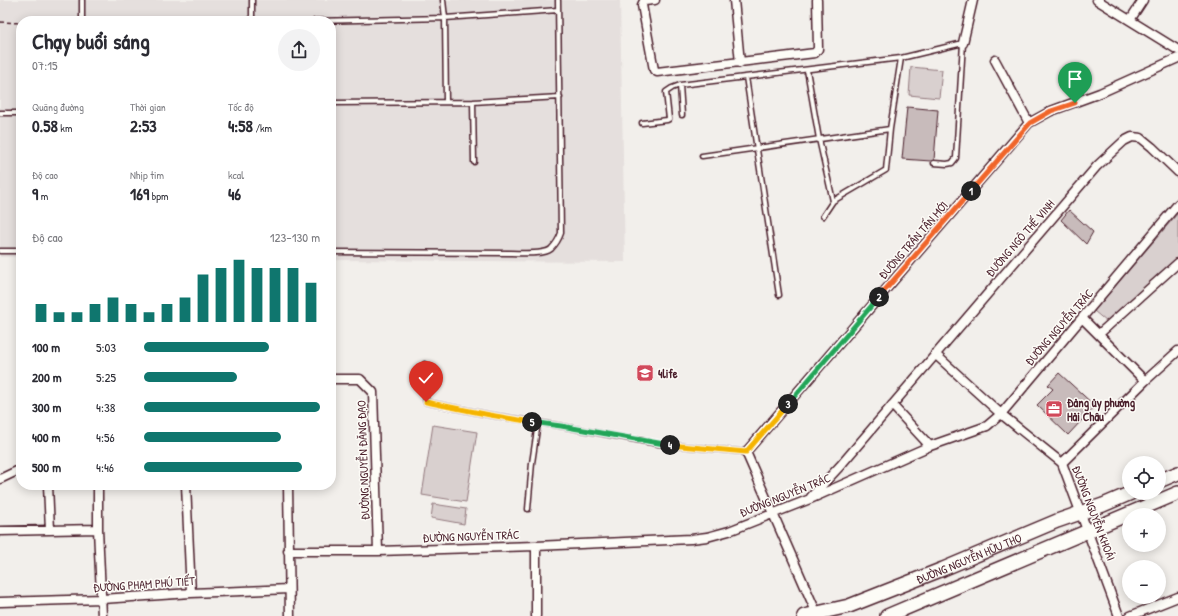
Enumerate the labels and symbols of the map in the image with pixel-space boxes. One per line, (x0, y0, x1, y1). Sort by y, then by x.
pin (1058, 62, 1092, 103)
pin: 1 (961, 181, 981, 201)
street label: ĐƯỜNG NGÔ THẾ VINH (982, 195, 1059, 280)
street label: ĐƯỜNG TRẦN TẤN MỚI (874, 197, 952, 283)
street label: ĐƯỜNG NGUYỄN TRÁC (1021, 285, 1097, 369)
pin: 2 (869, 287, 889, 307)
pin (409, 361, 443, 402)
school or university icon: 4life (635, 363, 655, 383)
place label: 4life (658, 365, 678, 382)
pin: 3 (778, 394, 798, 414)
place label: Đảng ủy phường Hải Châu (1067, 394, 1136, 425)
office icon: Đảng ủy phường Hải Châu (1044, 399, 1064, 419)
street label: ĐƯỜNG NGUYỄN ĐĂNG ĐẠO (352, 400, 374, 520)
pin: 5 (522, 412, 542, 432)
pin: 4 (660, 435, 680, 455)
street label: ĐƯỜNG NGUYỄN KHOÁI (1068, 463, 1120, 563)
street label: ĐƯỜNG NGUYỄN TRÁC (737, 469, 833, 521)
street label: ĐƯỜNG NGUYỄN TRÁC (422, 526, 520, 546)
street label: ĐƯỜNG NGUYỄN HỮU THỌ (913, 528, 1024, 587)
street label: ĐƯỜNG PHẠM PHÚ TIẾT (93, 572, 196, 596)

